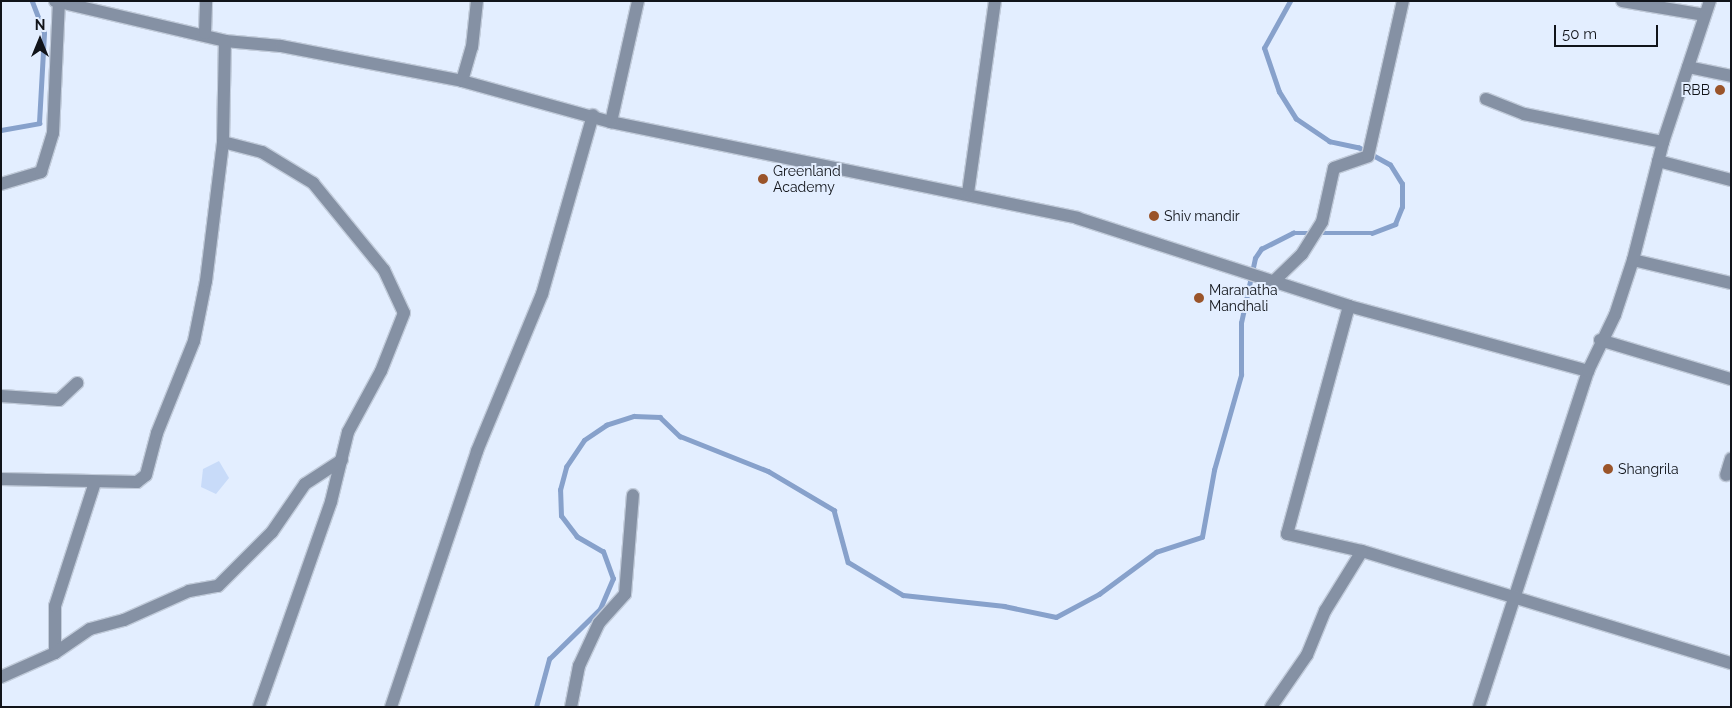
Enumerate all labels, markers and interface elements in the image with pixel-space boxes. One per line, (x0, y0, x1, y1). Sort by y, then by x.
north arrow (15, 15, 65, 65)
scale bar (1557, 15, 1661, 47)
text: N (35, 17, 45, 33)
text: 50 m (1562, 25, 1597, 43)
place label: RBB (1682, 82, 1710, 98)
marker: RBB (1714, 84, 1726, 96)
place label: Greenland Academy (773, 163, 841, 196)
marker: Greenland Academy (757, 173, 769, 185)
place label: Shiv mandir (1164, 208, 1240, 224)
marker: Shiv mandir (1148, 210, 1160, 222)
place label: Maranatha Mandhali (1209, 282, 1278, 314)
marker: Maranatha Mandhali (1193, 292, 1205, 304)
place label: Shangrila (1618, 461, 1679, 477)
marker: Shangrila (1602, 463, 1614, 475)

